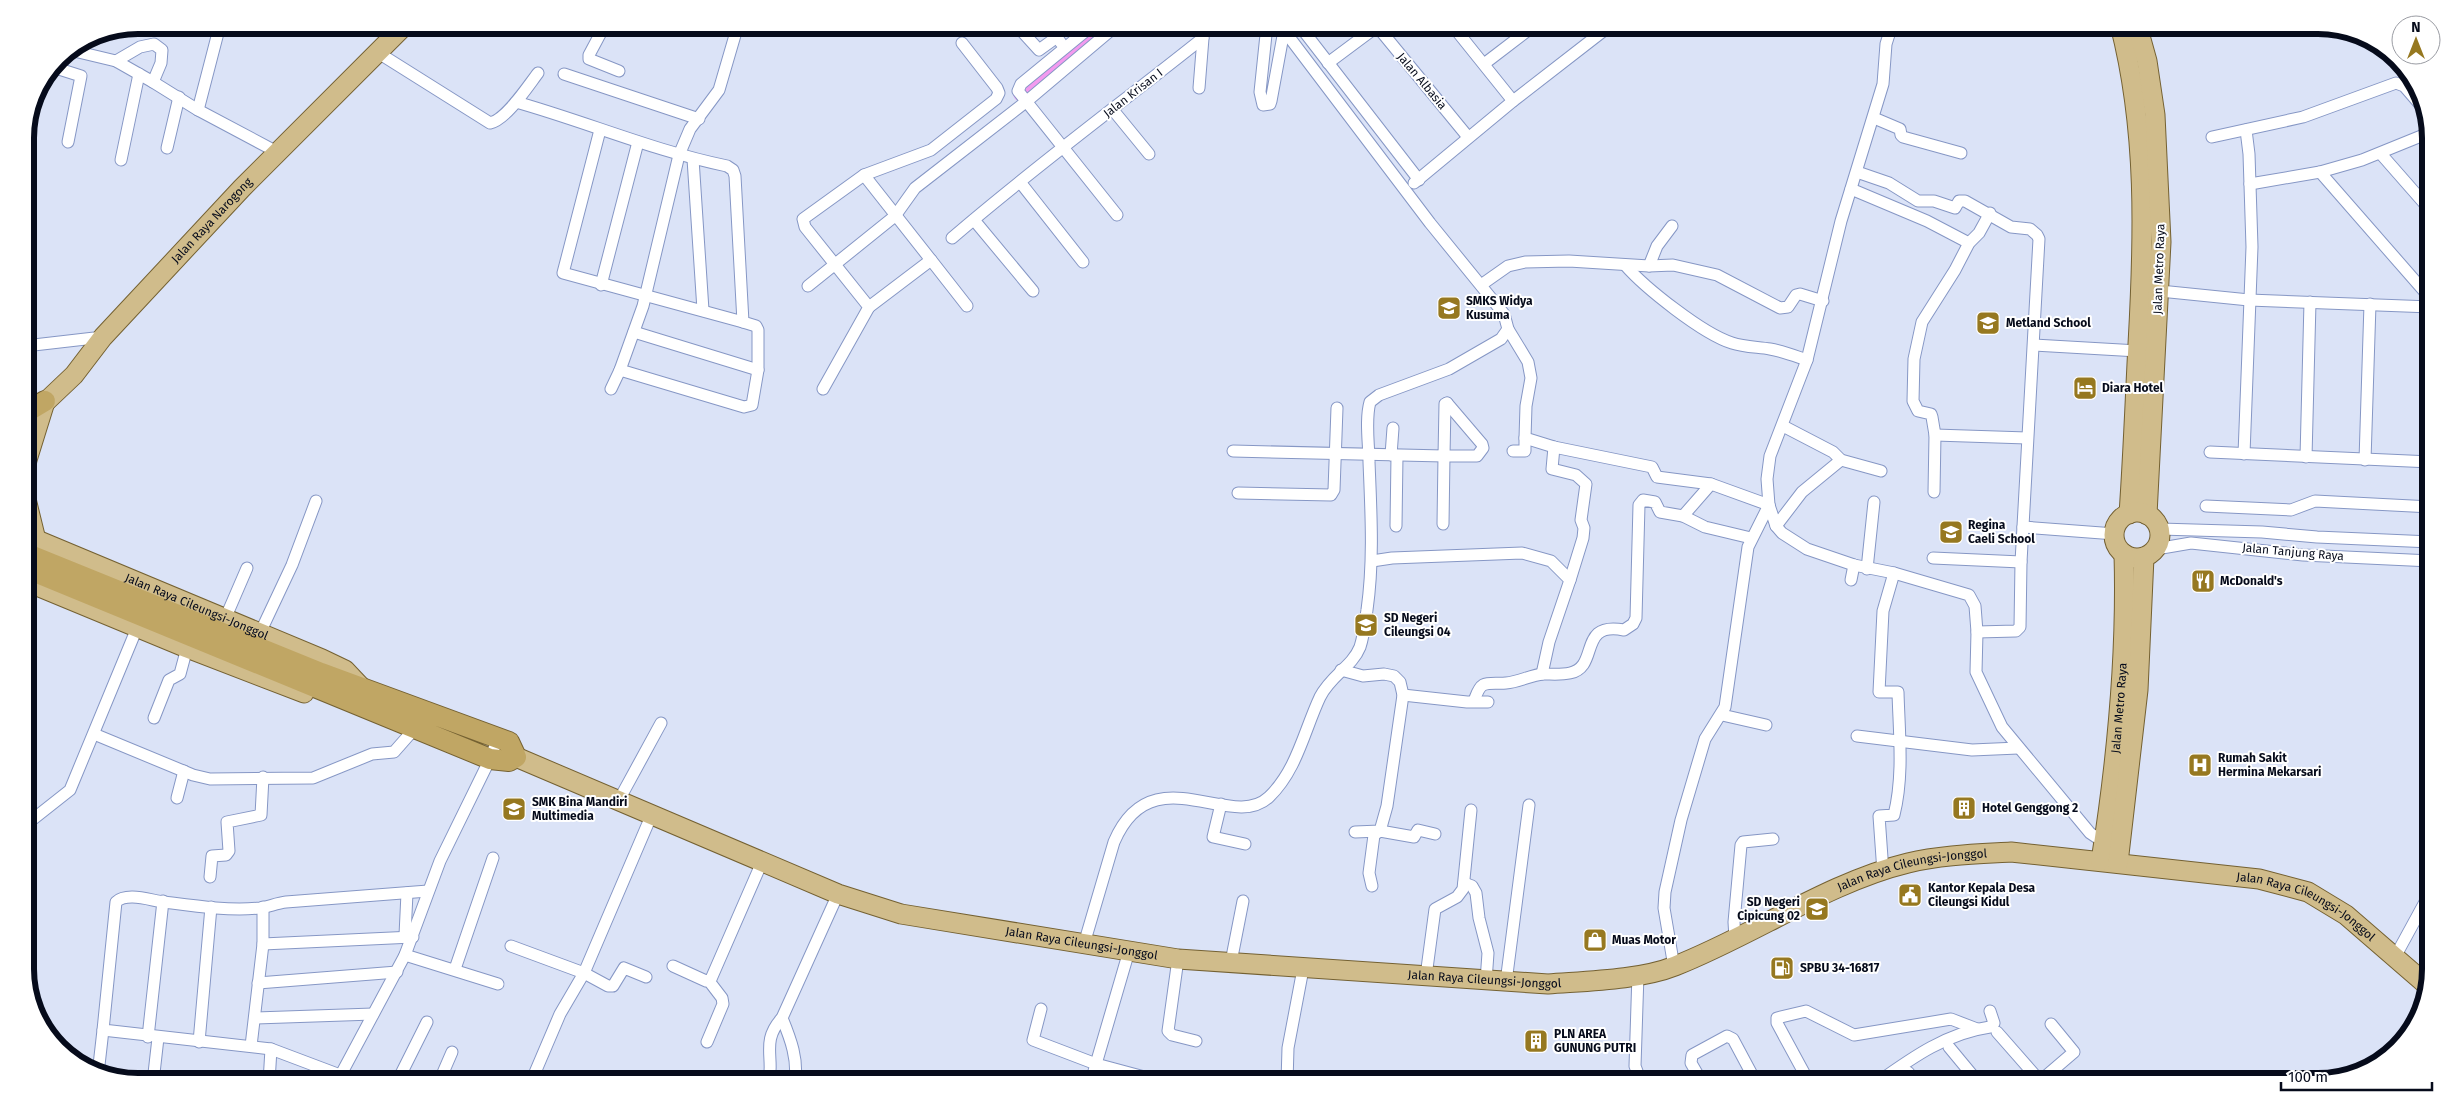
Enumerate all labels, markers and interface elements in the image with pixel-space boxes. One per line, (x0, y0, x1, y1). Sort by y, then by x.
north arrow (2391, 15, 2441, 65)
text: N (2411, 19, 2421, 36)
street label: Jalan Albasia (1394, 50, 1450, 112)
street label: Jalan Krisan I (1101, 66, 1165, 120)
street label: Jalan Raya Narogong (169, 174, 256, 266)
street label: Jalan Metro Raya (2150, 223, 2168, 315)
place label: SMKS Widya Kusuma (1466, 294, 1533, 322)
school or university icon: SMKS Widya Kusuma (1436, 295, 1462, 321)
school or university icon: Metland School (1975, 310, 2001, 336)
place label: Metland School (2006, 316, 2091, 330)
hotel icon: Diara Hotel (2072, 375, 2098, 401)
place label: Diara Hotel (2102, 381, 2164, 395)
place label: Regina Caeli School (1968, 518, 2035, 546)
school or university icon: Regina Caeli School (1938, 519, 1964, 545)
street label: Jalan Tanjung Raya (2242, 541, 2344, 563)
restaurant icon: McDonald's (2190, 568, 2216, 594)
street label: Jalan Raya Cileungsi-Jonggol (123, 571, 271, 643)
place label: McDonald's (2220, 574, 2283, 588)
place label: SD Negeri Cileungsi 04 (1384, 611, 1451, 639)
school or university icon: SD Negeri Cileungsi 04 (1353, 612, 1379, 638)
street label: Jalan Metro Raya (2108, 662, 2130, 754)
place label: Rumah Sakit Hermina Mekarsari (2218, 751, 2322, 779)
hospital icon: Rumah Sakit Hermina Mekarsari (2187, 752, 2213, 778)
place label: SMK Bina Mandiri Multimedia (532, 795, 627, 823)
building icon: Hotel Genggong 2 (1951, 795, 1977, 821)
school or university icon: SMK Bina Mandiri Multimedia (501, 796, 527, 822)
place label: Hotel Genggong 2 (1982, 801, 2078, 815)
street label: Jalan Raya Cileungsi-Jonggol (1835, 846, 1988, 894)
street label: Jalan Raya Cileungsi-Jonggol (2236, 870, 2378, 944)
place label: Kantor Kepala Desa Cileungsi Kidul (1928, 881, 2036, 909)
public building icon: Kantor Kepala Desa Cileungsi Kidul (1897, 882, 1923, 908)
place label: SD Negeri Cipicung 02 (1737, 895, 1800, 923)
school or university icon: SD Negeri Cipicung 02 (1804, 896, 1830, 922)
street label: Jalan Raya Cileungsi-Jonggol (1005, 924, 1159, 963)
shop icon: Muas Motor (1582, 927, 1608, 953)
place label: Muas Motor (1612, 933, 1676, 947)
fuel station icon: SPBU 34-16817 (1769, 955, 1795, 981)
place label: SPBU 34-16817 (1800, 961, 1880, 975)
street label: Jalan Raya Cileungsi-Jonggol (1407, 968, 1562, 991)
place label: PLN AREA GUNUNG PUTRI (1554, 1027, 1636, 1055)
building icon: PLN AREA GUNUNG PUTRI (1523, 1028, 1549, 1054)
scale bar (2281, 1060, 2432, 1092)
text: 100 m (2288, 1068, 2328, 1086)

